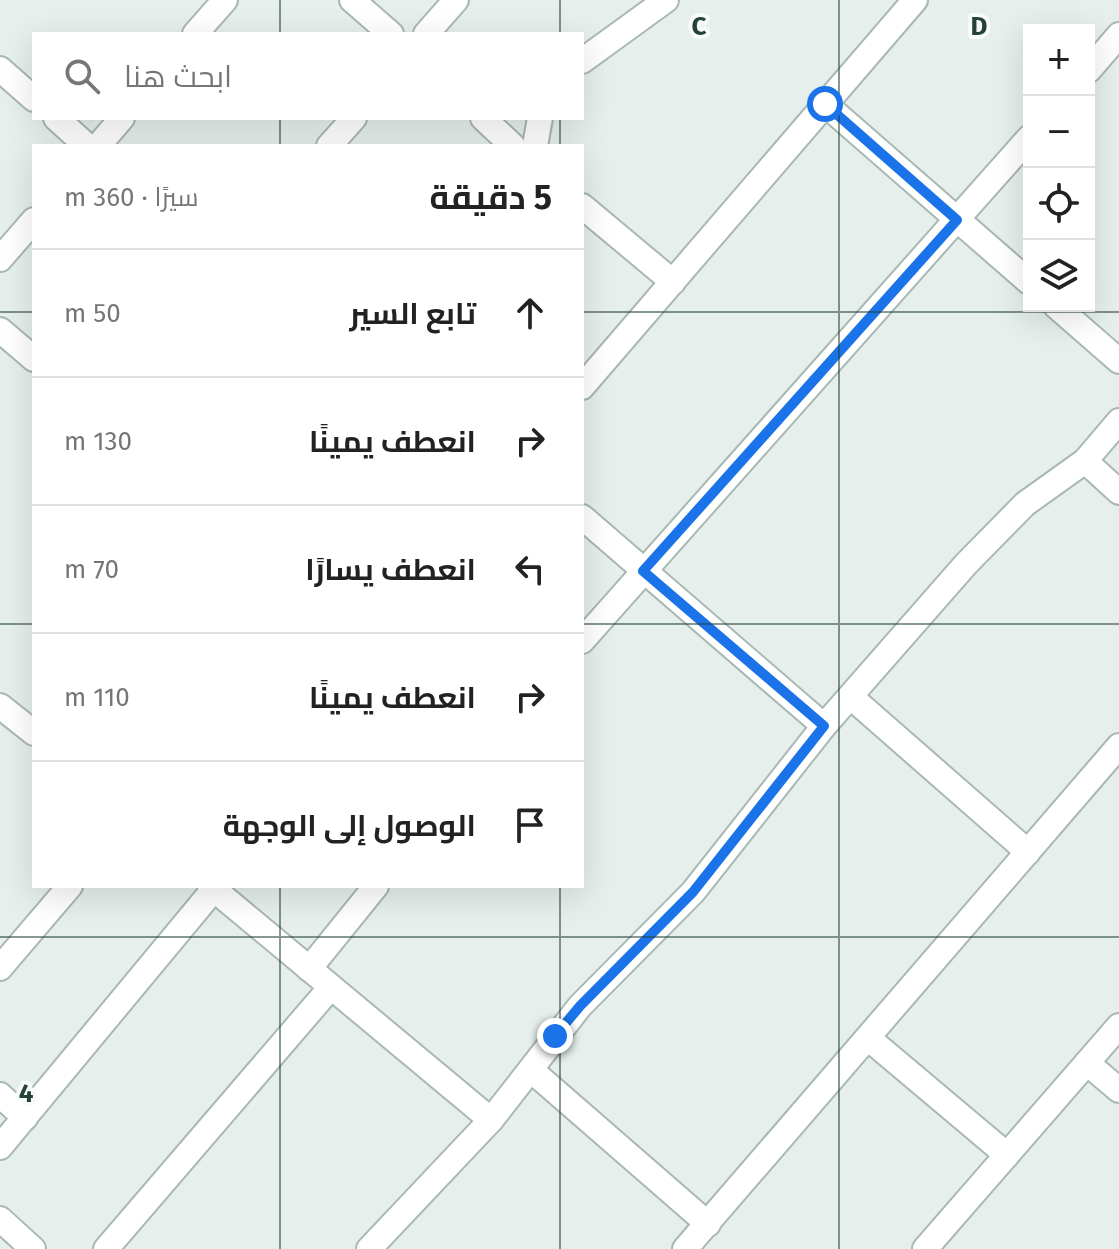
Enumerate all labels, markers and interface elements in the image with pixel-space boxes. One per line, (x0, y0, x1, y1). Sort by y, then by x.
text: C (692, 11, 707, 42)
text: D (971, 11, 988, 42)
map controls (1023, 24, 1095, 312)
button: + (1023, 24, 1095, 96)
search box (32, 32, 584, 120)
icon: search (60, 54, 104, 98)
text: ابحث هنا (124, 59, 232, 95)
route start (807, 86, 843, 122)
button: − (1023, 96, 1095, 168)
button: locate (1023, 168, 1095, 240)
text: 5 دقيقة (430, 177, 552, 218)
text: سيرًا · 360 m (64, 182, 199, 213)
button: layers (1023, 240, 1095, 312)
icon: ahead (508, 291, 552, 335)
text: تابع السير (350, 296, 476, 332)
text: 50 m (64, 298, 121, 329)
icon: right (508, 419, 552, 463)
text: انعطف يمينًا (309, 424, 476, 460)
text: 130 m (64, 426, 132, 457)
icon: left (508, 547, 552, 591)
text: انعطف يسارًا (305, 552, 476, 588)
text: 70 m (64, 554, 119, 585)
icon: right (508, 675, 552, 719)
text: انعطف يمينًا (309, 680, 476, 716)
text: 110 m (64, 682, 130, 713)
icon: arrive (508, 803, 552, 847)
text: الوصول إلى الوجهة (223, 808, 476, 844)
route end (537, 1018, 573, 1054)
text: 4 (19, 1078, 34, 1109)

